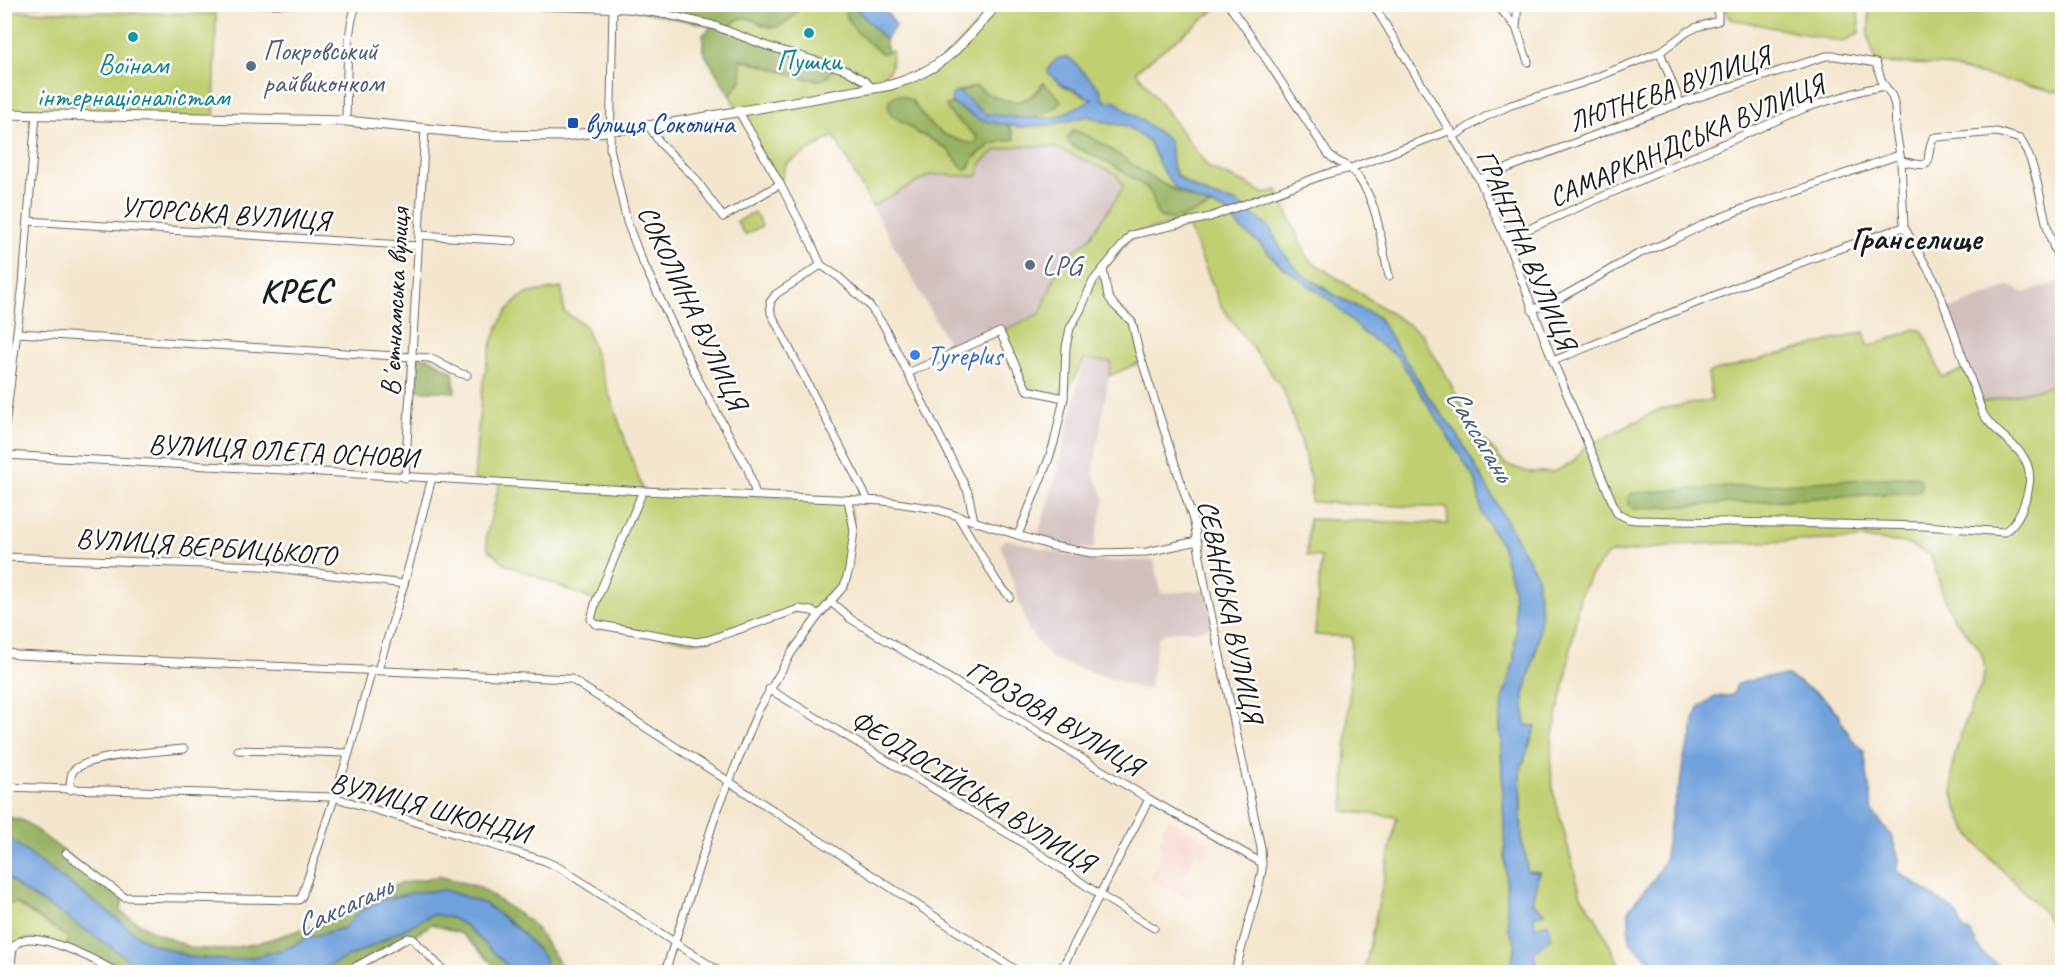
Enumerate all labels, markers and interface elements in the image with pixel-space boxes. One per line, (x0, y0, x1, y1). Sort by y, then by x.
marker: Пушки (802, 26, 816, 40)
marker: Воїнам інтернаціоналістам (126, 30, 140, 44)
place label: Покровський райвиконком (263, 33, 386, 100)
street label: ЛЮТНЕВА ВУЛИЦЯ (1564, 36, 1778, 139)
place label: Пушки (776, 43, 843, 78)
place label: Воїнам інтернаціоналістам (37, 47, 232, 114)
marker: Покровський райвиконком (244, 59, 258, 73)
street label: САМАРКАНДСЬКА ВУЛИЦЯ (1543, 65, 1833, 214)
place label: вулиця Соколина (585, 106, 737, 141)
marker: вулиця Соколина (566, 116, 580, 130)
street label: ГРАНІТНА ВУЛИЦЯ (1469, 144, 1586, 359)
street label: УГОРСЬКА ВУЛИЦЯ (119, 189, 335, 239)
street label: СОКОЛИНА ВУЛИЦЯ (630, 200, 757, 419)
street label: Вʼєтнамська вулиця (372, 205, 417, 397)
district label: Гранселище (1851, 218, 1984, 259)
place label: LPG (1042, 248, 1085, 283)
marker: LPG (1023, 258, 1037, 272)
district label: КРЕС (260, 269, 336, 312)
place label: Tyreplus (927, 338, 1005, 373)
marker: Tyreplus (908, 348, 922, 362)
water label: Саксагань (1437, 381, 1525, 491)
street label: ВУЛИЦЯ ОЛЕГА ОСНОВИ (148, 426, 423, 475)
street label: СЕВАНСЬКА ВУЛИЦЯ (1190, 497, 1272, 729)
street label: ВУЛИЦЯ ВЕРБИЦЬКОГО (75, 520, 340, 573)
street label: ГРОЗОВА ВУЛИЦЯ (961, 651, 1152, 786)
street label: ФЕОДОСІЙСЬКА ВУЛИЦЯ (845, 701, 1105, 882)
street label: ВУЛИЦЯ ШКОНДИ (326, 764, 538, 852)
water label: Саксагань (289, 866, 401, 945)

